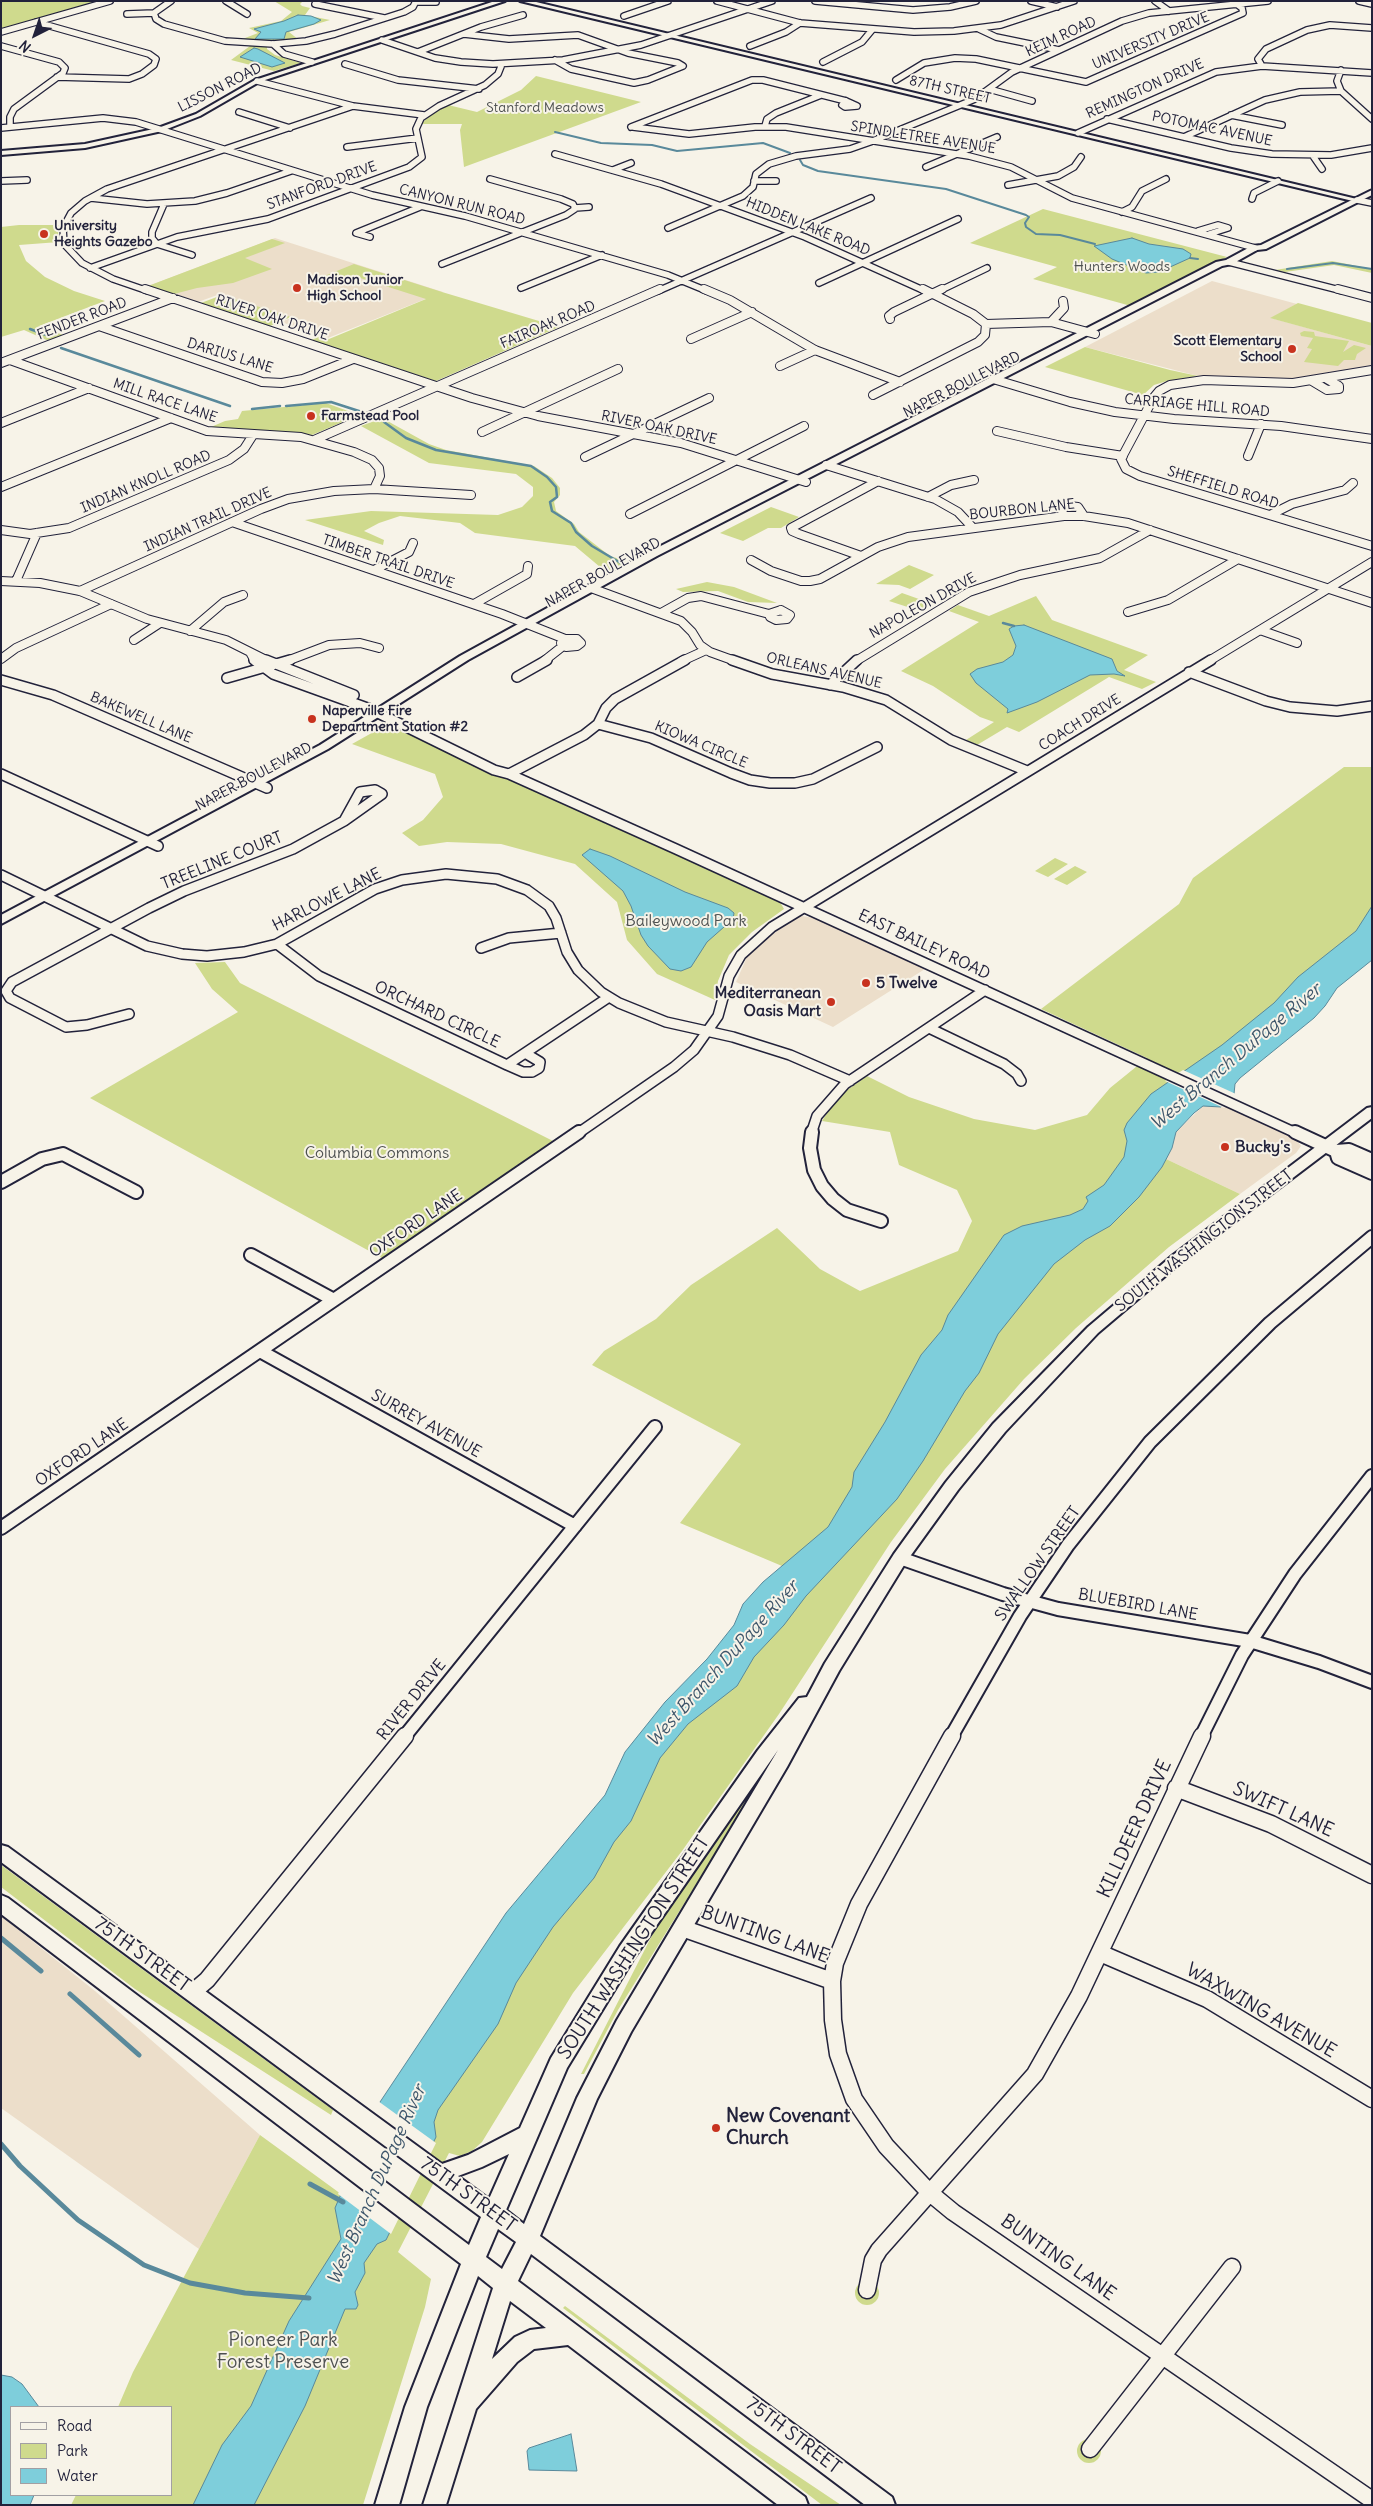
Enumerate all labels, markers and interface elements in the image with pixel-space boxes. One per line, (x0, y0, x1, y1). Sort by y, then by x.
street label: UNIVERSITY DRIVE (1090, 9, 1212, 73)
north arrow (10, 10, 60, 60)
street label: KEIM ROAD (1023, 13, 1099, 61)
text: N (16, 36, 35, 56)
street label: REMINGTON DRIVE (1084, 55, 1206, 123)
street label: LISSON ROAD (175, 60, 265, 116)
street label: 87TH STREET (908, 72, 992, 108)
park label: Stanford Meadows (486, 100, 604, 116)
street label: POTOMAC AVENUE (1150, 108, 1274, 150)
street label: SPINDLETREE AVENUE (849, 118, 997, 158)
street label: STANFORD DRIVE (265, 158, 379, 214)
street label: CANYON RUN ROAD (397, 181, 527, 229)
street label: HIDDEN LAKE ROAD (743, 194, 873, 260)
place label: University Heights Gazebo (54, 218, 153, 250)
marker: University Heights Gazebo (38, 228, 50, 240)
park label: Hunters Woods (1074, 259, 1170, 275)
place label: Madison Junior High School (307, 272, 403, 304)
marker: Madison Junior High School (291, 282, 303, 294)
street label: RIVER OAK DRIVE (213, 292, 331, 344)
street label: FENDER ROAD (35, 294, 129, 344)
street label: FAIROAK ROAD (498, 297, 598, 353)
place label: Scott Elementary School (1174, 333, 1282, 366)
street label: DARIUS LANE (185, 335, 275, 377)
marker: Scott Elementary School (1286, 343, 1298, 355)
street label: NAPER BOULEVARD (901, 348, 1023, 422)
street label: MILL RACE LANE (111, 375, 219, 427)
street label: CARRIAGE HILL ROAD (1124, 391, 1270, 421)
place label: Farmstead Pool (321, 408, 419, 424)
street label: RIVER OAK DRIVE (600, 408, 718, 448)
marker: Farmstead Pool (305, 410, 317, 422)
street label: INDIAN KNOLL ROAD (78, 447, 214, 517)
street label: SHEFFIELD ROAD (1165, 463, 1281, 513)
street label: INDIAN TRAIL DRIVE (142, 484, 274, 556)
street label: BOURBON LANE (968, 496, 1076, 524)
street label: TIMBER TRAIL DRIVE (320, 531, 456, 593)
street label: NAPER BOULEVARD (542, 534, 664, 612)
street label: NAPOLEON DRIVE (867, 570, 979, 642)
street label: ORLEANS AVENUE (764, 650, 884, 692)
street label: BAKEWELL LANE (88, 689, 194, 747)
street label: COACH DRIVE (1036, 691, 1124, 755)
place label: Naperville Fire Department Station #2 (322, 703, 468, 736)
marker: Naperville Fire Department Station #2 (306, 713, 318, 725)
street label: KIOWA CIRCLE (652, 718, 750, 772)
street label: NAPER BOULEVARD (193, 739, 315, 815)
street label: TREELINE COURT (159, 828, 285, 894)
street label: HARLOWE LANE (269, 864, 385, 936)
street label: EAST BAILEY ROAD (855, 906, 993, 984)
park label: Baileywood Park (625, 911, 747, 931)
place label: 5 Twelve (876, 973, 938, 993)
marker: 5 Twelve (860, 977, 872, 989)
street label: ORCHARD CIRCLE (371, 978, 503, 1052)
water label: West Branch DuPage River (1146, 979, 1326, 1135)
place label: Mediterranean Oasis Mart (714, 983, 821, 1021)
marker: Mediterranean Oasis Mart (825, 996, 837, 1008)
place label: Bucky's (1235, 1137, 1290, 1157)
marker: Bucky's (1219, 1141, 1231, 1153)
park label: Columbia Commons (305, 1143, 449, 1163)
street label: SOUTH WASHINGTON STREET (1111, 1166, 1297, 1316)
street label: OXFORD LANE (366, 1186, 466, 1262)
street label: SURREY AVENUE (368, 1386, 484, 1462)
street label: OXFORD LANE (32, 1415, 132, 1491)
street label: SWALLOW STREET (991, 1503, 1085, 1625)
water label: West Branch DuPage River (643, 1576, 803, 1752)
street label: BLUEBIRD LANE (1077, 1585, 1199, 1625)
street label: RIVER DRIVE (374, 1656, 450, 1744)
street label: KILLDEER DRIVE (1093, 1756, 1177, 1902)
street label: SWIFT LANE (1229, 1778, 1337, 1842)
street label: SOUTH WASHINGTON STREET (553, 1832, 715, 2064)
street label: BUNTING LANE (698, 1901, 832, 1969)
street label: 75TH STREET (90, 1913, 194, 1997)
street label: WAXWING AVENUE (1182, 1959, 1340, 2063)
water label: West Branch DuPage River (323, 2082, 431, 2288)
place label: New Covenant Church (726, 2106, 850, 2150)
marker: New Covenant Church (710, 2122, 722, 2134)
street label: 75TH STREET (416, 2153, 520, 2237)
street label: BUNTING LANE (996, 2210, 1120, 2306)
park label: Pioneer Park Forest Preserve (217, 2330, 349, 2374)
street label: 75TH STREET (741, 2393, 845, 2479)
legend (10, 2406, 172, 2496)
text: Road (57, 2416, 92, 2435)
text: Park (57, 2441, 88, 2460)
text: Water (57, 2466, 98, 2485)

